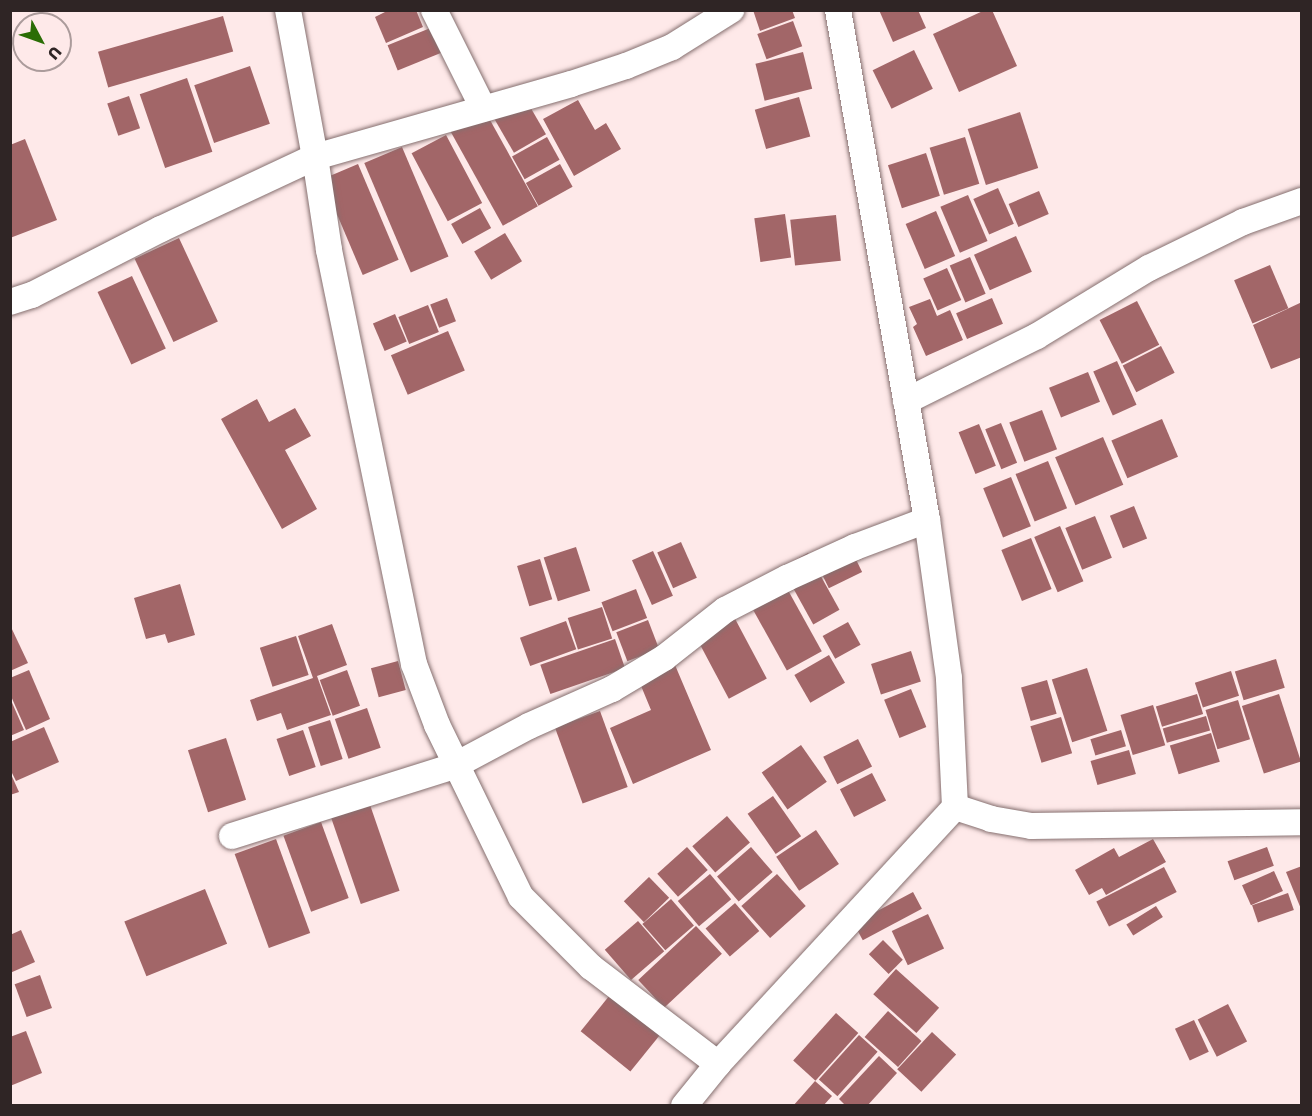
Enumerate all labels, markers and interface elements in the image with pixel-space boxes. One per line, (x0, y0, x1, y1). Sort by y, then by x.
north arrow (12, 12, 72, 72)
text: U (42, 41, 67, 65)

